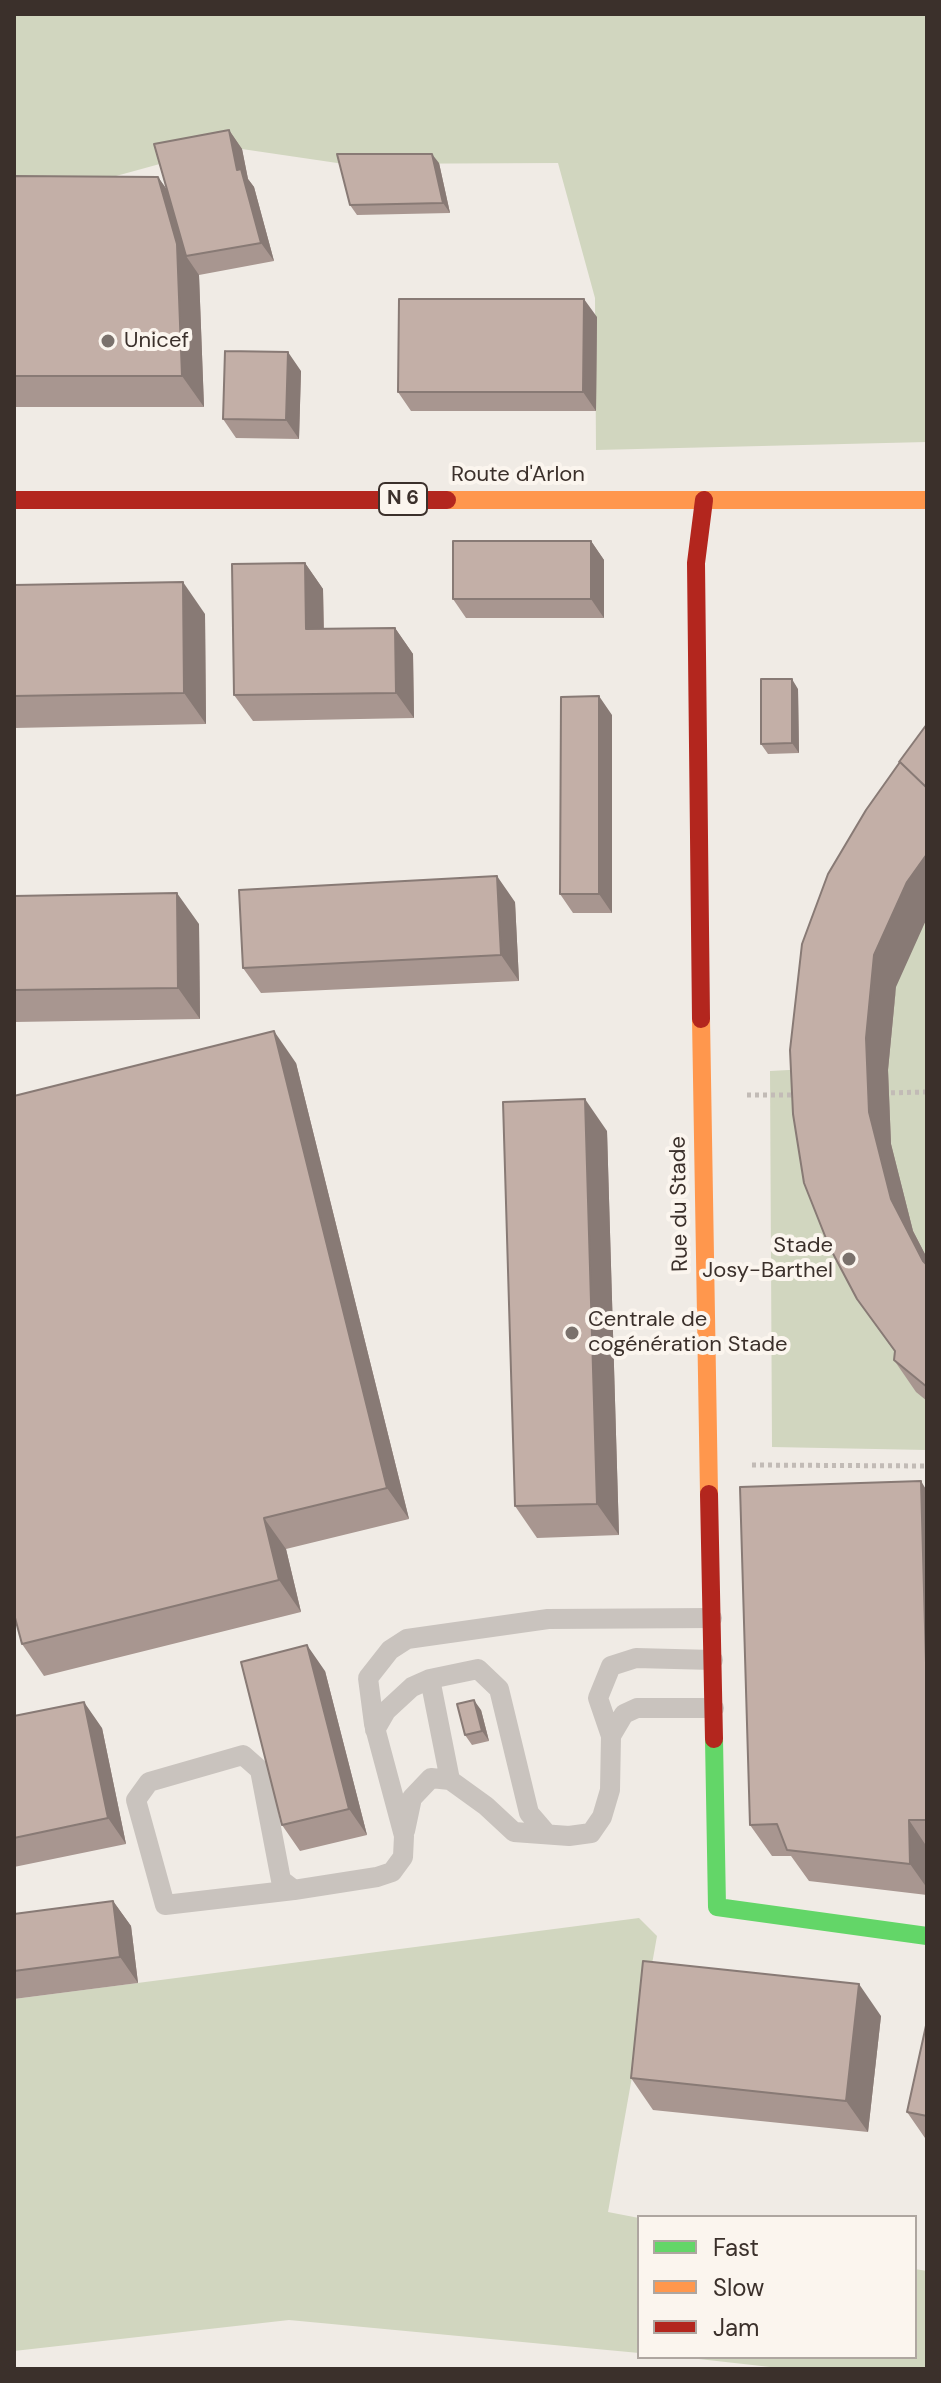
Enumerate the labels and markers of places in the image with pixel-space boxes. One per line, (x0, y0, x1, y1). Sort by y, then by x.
place label: Unicef (124, 328, 189, 354)
marker: Unicef (99, 332, 117, 350)
place label: Stade Josy-Barthel (702, 1233, 833, 1284)
marker: Stade Josy-Barthel (840, 1250, 858, 1268)
place label: Centrale de cogénération Stade (588, 1307, 787, 1358)
marker: Centrale de cogénération Stade (563, 1324, 581, 1342)

